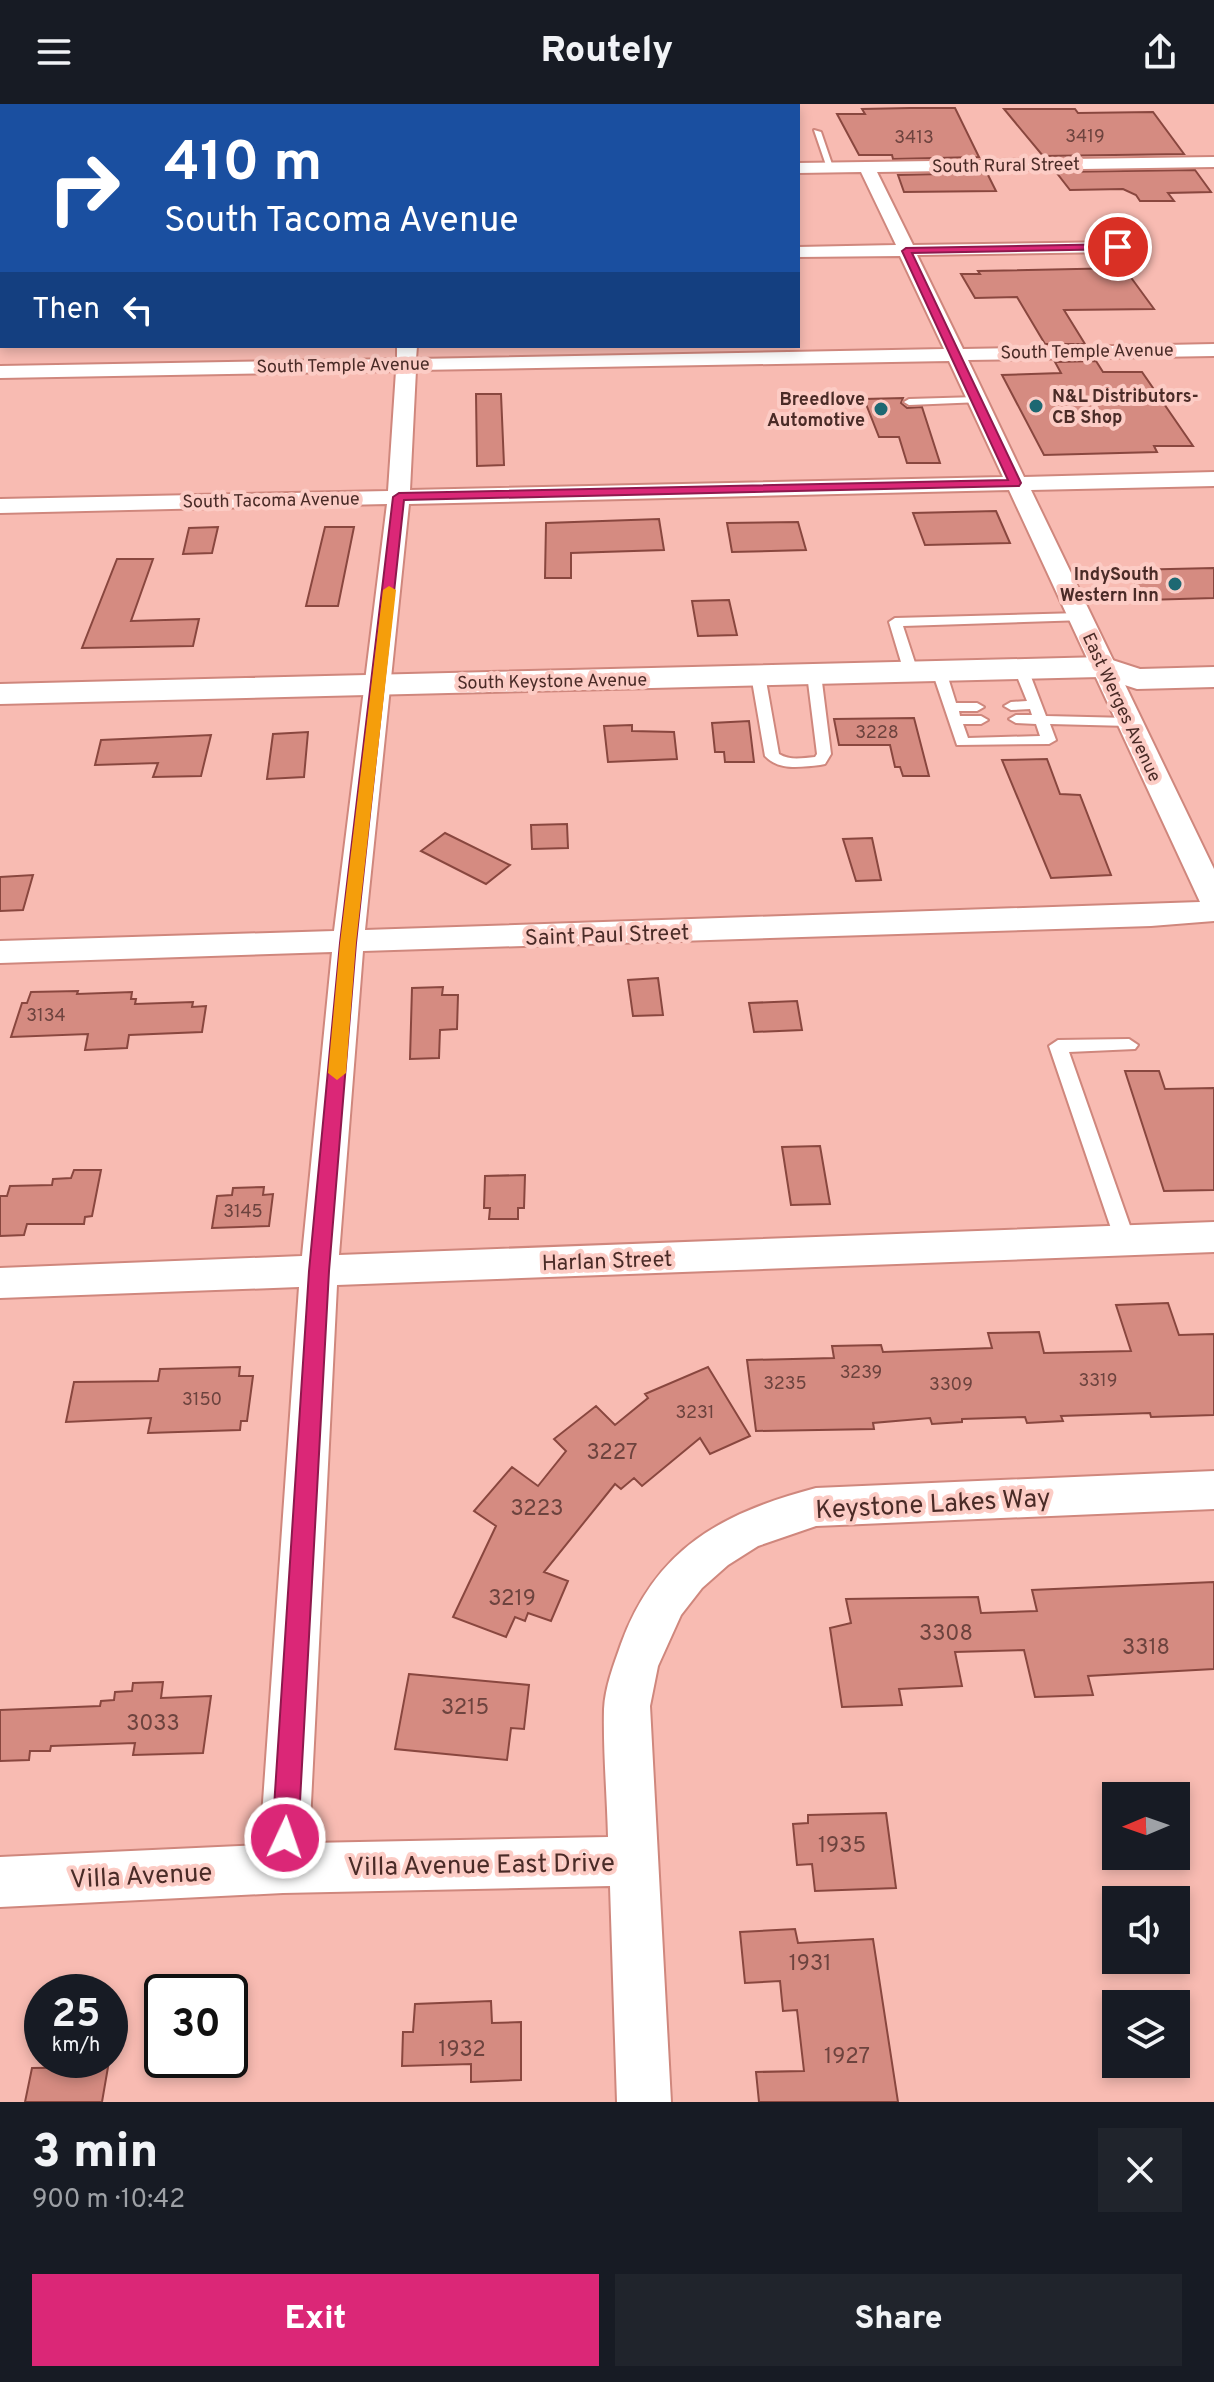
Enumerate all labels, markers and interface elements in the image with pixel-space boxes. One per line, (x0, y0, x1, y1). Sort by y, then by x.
text: Routely (541, 29, 673, 75)
icon: menu (32, 30, 76, 74)
icon: share (1138, 30, 1182, 74)
house number: 3419 (1065, 126, 1105, 149)
house number: 3413 (894, 127, 934, 150)
text: 410 m (164, 130, 322, 200)
icon: right (32, 136, 136, 240)
street label: South Rural Street (932, 154, 1080, 179)
text: South Tacoma Avenue (164, 199, 519, 245)
pin (1084, 213, 1152, 281)
icon: arrive (1096, 225, 1140, 269)
icon: left (116, 288, 160, 332)
text: Then (32, 292, 100, 329)
street label: South Temple Avenue (1000, 339, 1174, 366)
street label: South Temple Avenue (256, 353, 430, 380)
place label: N&L Distributors- CB Shop (1052, 386, 1199, 430)
place label: Breedlove Automotive (767, 389, 865, 433)
marker: N&L Distributors- CB Shop (1027, 397, 1045, 415)
marker: Breedlove Automotive (872, 400, 890, 418)
street label: South Tacoma Avenue (182, 488, 360, 515)
place label: IndySouth Western Inn (1060, 564, 1159, 608)
marker: IndySouth Western Inn (1166, 575, 1184, 593)
street label: East Werges Avenue (1076, 629, 1165, 786)
street label: South Keystone Avenue (457, 669, 647, 696)
house number: 3228 (855, 722, 899, 745)
street label: Saint Paul Street (524, 920, 690, 953)
house number: 3134 (26, 1005, 66, 1028)
house number: 3145 (223, 1201, 263, 1224)
street label: Harlan Street (541, 1247, 673, 1278)
house number: 3239 (840, 1362, 882, 1385)
house number: 3319 (1078, 1370, 1118, 1393)
house number: 3235 (763, 1373, 807, 1396)
house number: 3309 (929, 1374, 973, 1397)
house number: 3150 (182, 1389, 222, 1412)
house number: 3231 (675, 1402, 715, 1425)
house number: 3227 (587, 1440, 638, 1467)
street label: Keystone Lakes Way (815, 1483, 1052, 1528)
house number: 3223 (511, 1496, 563, 1523)
house number: 3219 (488, 1586, 536, 1613)
house number: 3308 (919, 1621, 973, 1648)
house number: 3318 (1122, 1635, 1170, 1662)
house number: 3215 (441, 1695, 489, 1722)
house number: 3033 (126, 1711, 180, 1738)
north arrow (1102, 1782, 1190, 1870)
map controls (1102, 1782, 1190, 2078)
position arrow (243, 1796, 327, 1880)
house number: 1935 (818, 1833, 866, 1860)
street label: Villa Avenue East Drive (347, 1848, 615, 1885)
street label: Villa Avenue (69, 1857, 213, 1898)
button: sound (1102, 1886, 1190, 1974)
house number: 1931 (789, 1951, 831, 1978)
speed limit sign: 30 (144, 1974, 248, 2078)
button: layers (1102, 1990, 1190, 2078)
text: 25 (52, 1991, 100, 2041)
text: km/h (52, 2033, 100, 2059)
house number: 1932 (438, 2037, 486, 2064)
house number: 1927 (824, 2044, 870, 2071)
text: 3 min (32, 2124, 158, 2184)
button: close (1098, 2128, 1182, 2212)
text: 900 m · 10:42 (32, 2184, 185, 2217)
button: Exit (32, 2274, 599, 2366)
button: Share (615, 2274, 1182, 2366)

